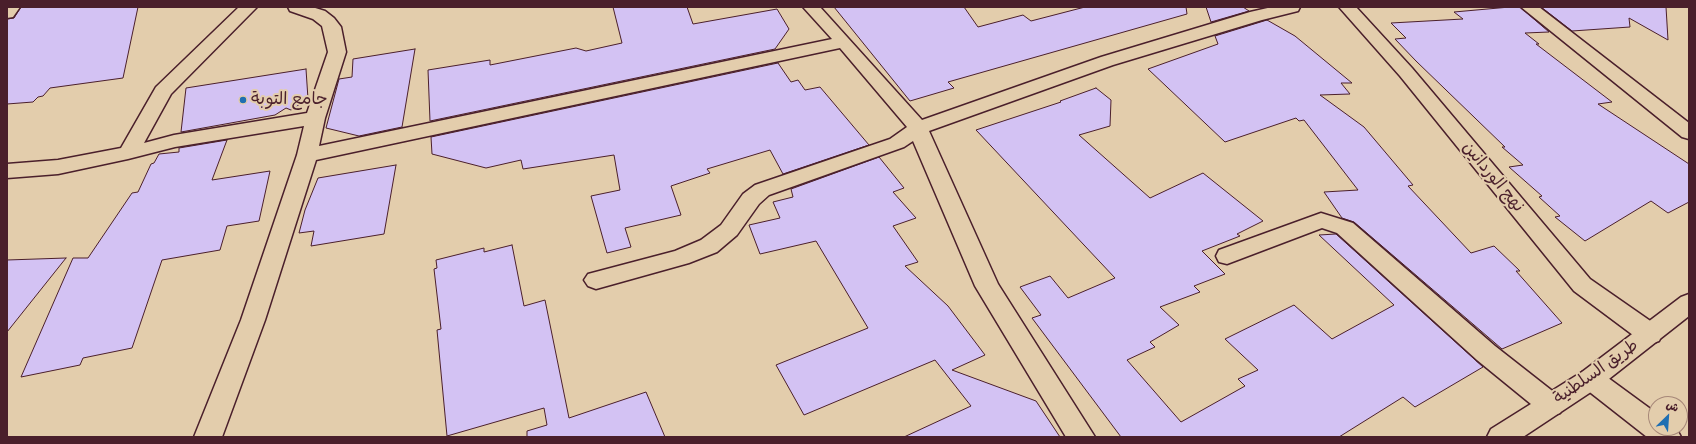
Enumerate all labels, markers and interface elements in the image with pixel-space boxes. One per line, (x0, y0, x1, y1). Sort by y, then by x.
place label: جامع التوبة (251, 90, 328, 110)
marker: جامع التوبة (238, 95, 248, 105)
street label: نهج الوردانين (1458, 138, 1528, 216)
street label: طريق السلطنية (1550, 335, 1642, 409)
north arrow (1648, 396, 1688, 436)
text: ش (1664, 397, 1681, 415)

